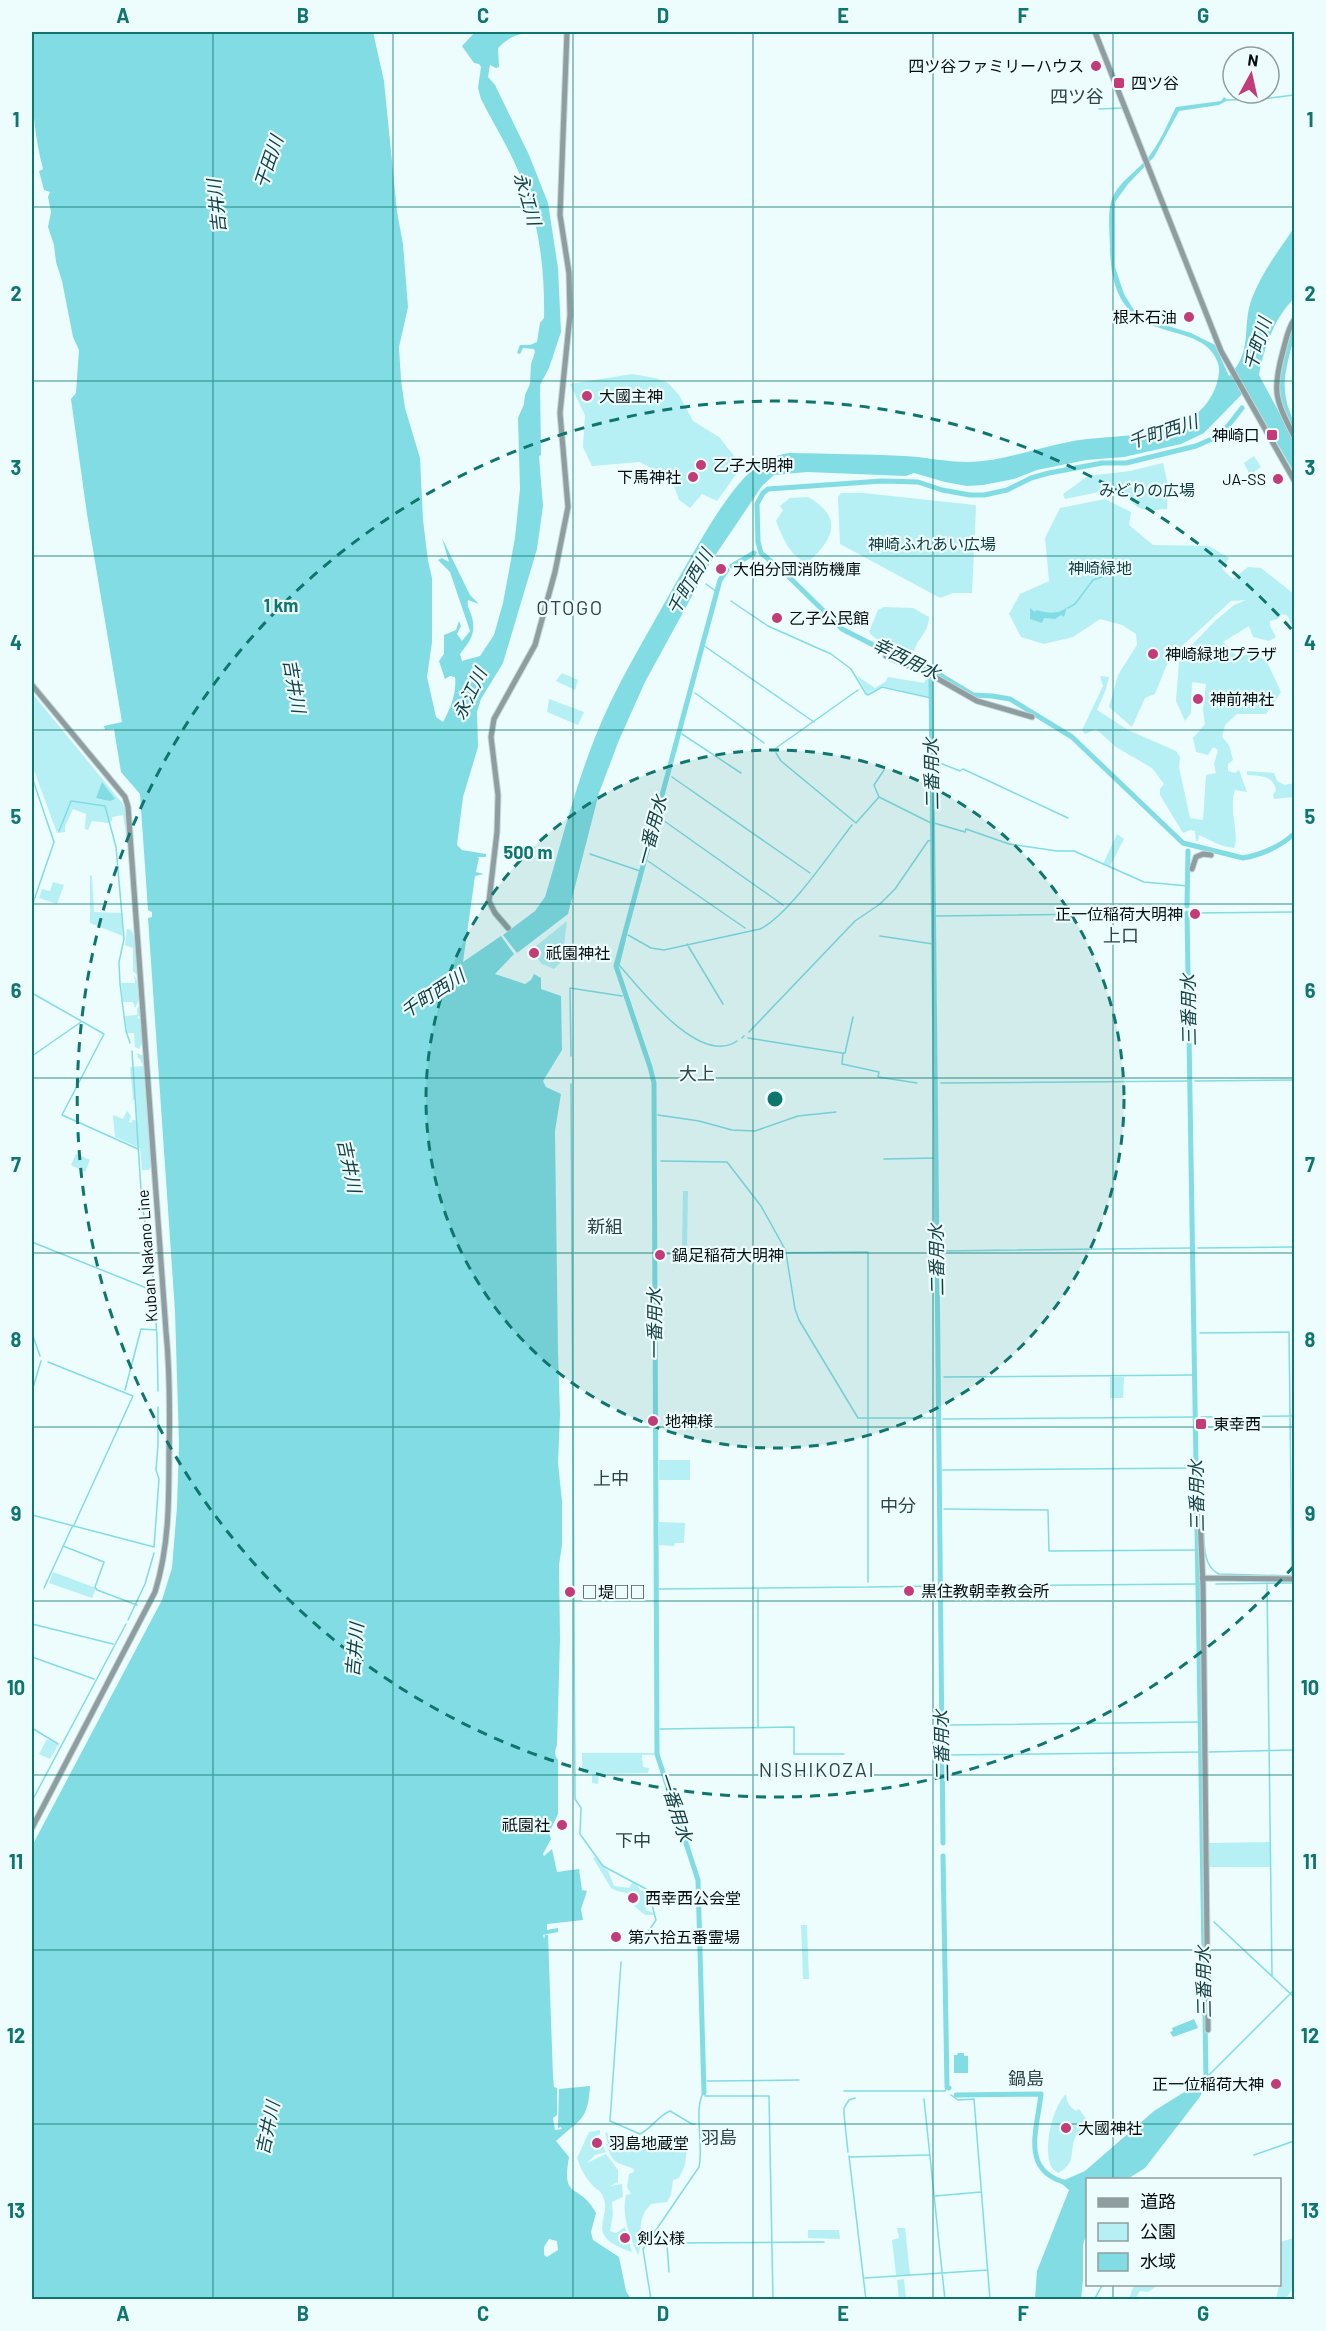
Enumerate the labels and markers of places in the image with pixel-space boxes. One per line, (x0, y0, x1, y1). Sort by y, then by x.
place label: 四ツ谷ファミリーハウス (908, 56, 1084, 75)
marker: 四ツ谷ファミリーハウス (1089, 59, 1103, 73)
place label: 四ツ谷 (1131, 73, 1179, 92)
marker: 四ツ谷 (1112, 76, 1126, 90)
place label: 根木石油 (1113, 307, 1177, 326)
marker: 根木石油 (1182, 310, 1196, 324)
place label: 大國主神 (599, 386, 663, 405)
marker: 大國主神 (580, 389, 594, 403)
place label: 神崎口 (1212, 425, 1260, 444)
marker: 神崎口 (1265, 428, 1279, 442)
place label: 乙子大明神 (713, 455, 793, 474)
marker: 乙子大明神 (694, 458, 708, 472)
place label: 下馬神社 (617, 467, 681, 486)
place label: JA-SS (1222, 469, 1266, 488)
marker: 下馬神社 (686, 470, 700, 484)
marker: JA-SS (1271, 472, 1285, 486)
place label: 大伯分団消防機庫 (733, 559, 861, 578)
marker: 大伯分団消防機庫 (714, 562, 728, 576)
place label: 乙子公民館 (789, 608, 869, 627)
marker: 乙子公民館 (770, 611, 784, 625)
place label: 神崎緑地プラザ (1165, 644, 1277, 663)
marker: 神崎緑地プラザ (1146, 647, 1160, 661)
place label: 神前神社 (1210, 689, 1274, 708)
marker: 神前神社 (1191, 692, 1205, 706)
place label: 正一位稲荷大明神 (1055, 904, 1183, 923)
marker: 正一位稲荷大明神 (1188, 907, 1202, 921)
place label: 祇園神社 (546, 943, 610, 962)
marker: 祇園神社 (527, 946, 541, 960)
centre of rings (765, 1089, 785, 1109)
place label: 鍋足稲荷大明神 (672, 1245, 784, 1264)
marker: 鍋足稲荷大明神 (653, 1248, 667, 1262)
place label: 地神様 (665, 1411, 713, 1430)
marker: 地神様 (646, 1414, 660, 1428)
place label: 東幸西 (1213, 1414, 1261, 1433)
marker: 東幸西 (1194, 1417, 1208, 1431)
place label: 黒住教朝幸教会所 (921, 1581, 1049, 1600)
place label: □堤□□ (582, 1582, 646, 1601)
marker: 黒住教朝幸教会所 (902, 1584, 916, 1598)
marker: □堤□□ (563, 1585, 577, 1599)
place label: 祇園社 (502, 1815, 550, 1834)
marker: 祇園社 (555, 1818, 569, 1832)
place label: 西幸西公会堂 (645, 1888, 741, 1907)
marker: 西幸西公会堂 (626, 1891, 640, 1905)
place label: 第六拾五番霊場 (628, 1927, 740, 1946)
marker: 第六拾五番霊場 (609, 1930, 623, 1944)
place label: 正一位稲荷大神 (1152, 2074, 1264, 2093)
marker: 正一位稲荷大神 (1269, 2077, 1283, 2091)
place label: 大國神社 (1078, 2118, 1142, 2137)
marker: 大國神社 (1059, 2121, 1073, 2135)
place label: 羽島地蔵堂 (609, 2133, 689, 2152)
marker: 羽島地蔵堂 (590, 2136, 604, 2150)
place label: 剣公様 (637, 2228, 685, 2247)
marker: 剣公様 (618, 2231, 632, 2245)

